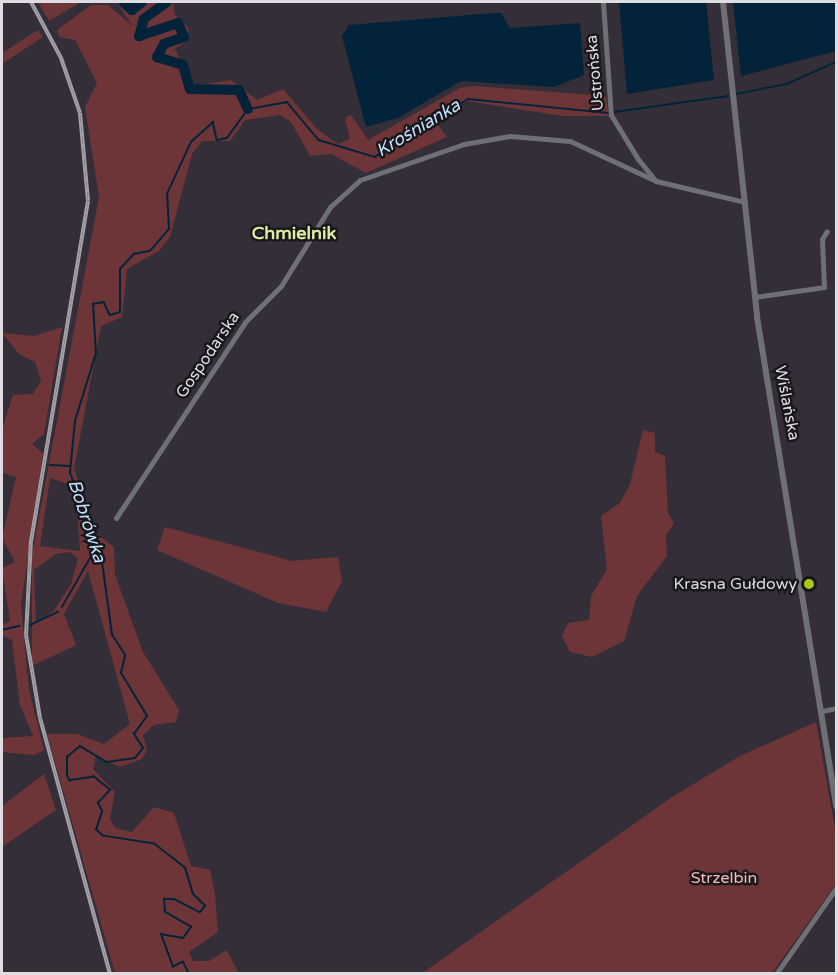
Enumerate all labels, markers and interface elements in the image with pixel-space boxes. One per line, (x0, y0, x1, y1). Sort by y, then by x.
street label: Ustrońska (582, 34, 608, 112)
water label: Krośnianka (372, 94, 464, 162)
district label: Chmielnik (252, 222, 336, 244)
street label: Gospodarska (172, 308, 244, 402)
street label: Wiślańska (770, 364, 804, 442)
water label: Bobrówka (63, 477, 111, 565)
place label: Krasna Gułdowy (674, 574, 797, 594)
marker: Krasna Gułdowy (802, 577, 816, 591)
park label: Strzelbin (691, 868, 757, 888)

